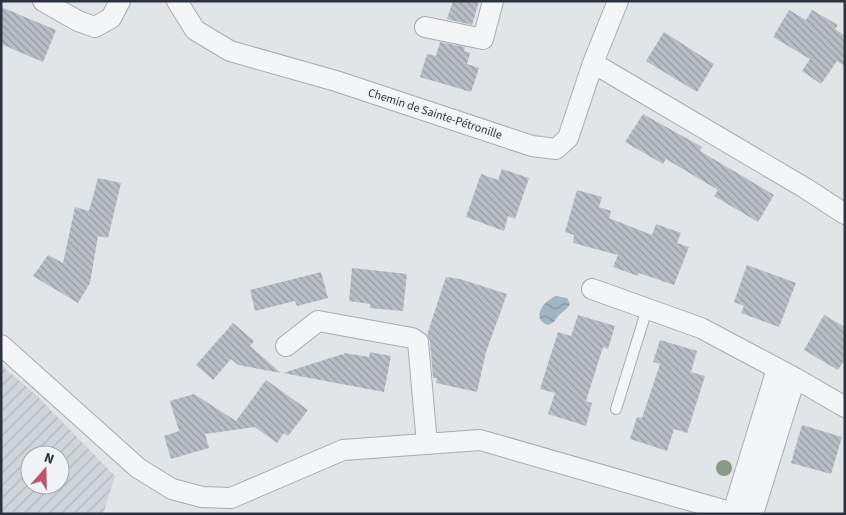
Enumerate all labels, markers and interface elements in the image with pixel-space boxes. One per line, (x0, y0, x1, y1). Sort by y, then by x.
street label: Chemin de Sainte-Pétronille (366, 84, 504, 144)
north arrow (20, 445, 70, 495)
text: N (41, 448, 57, 470)

